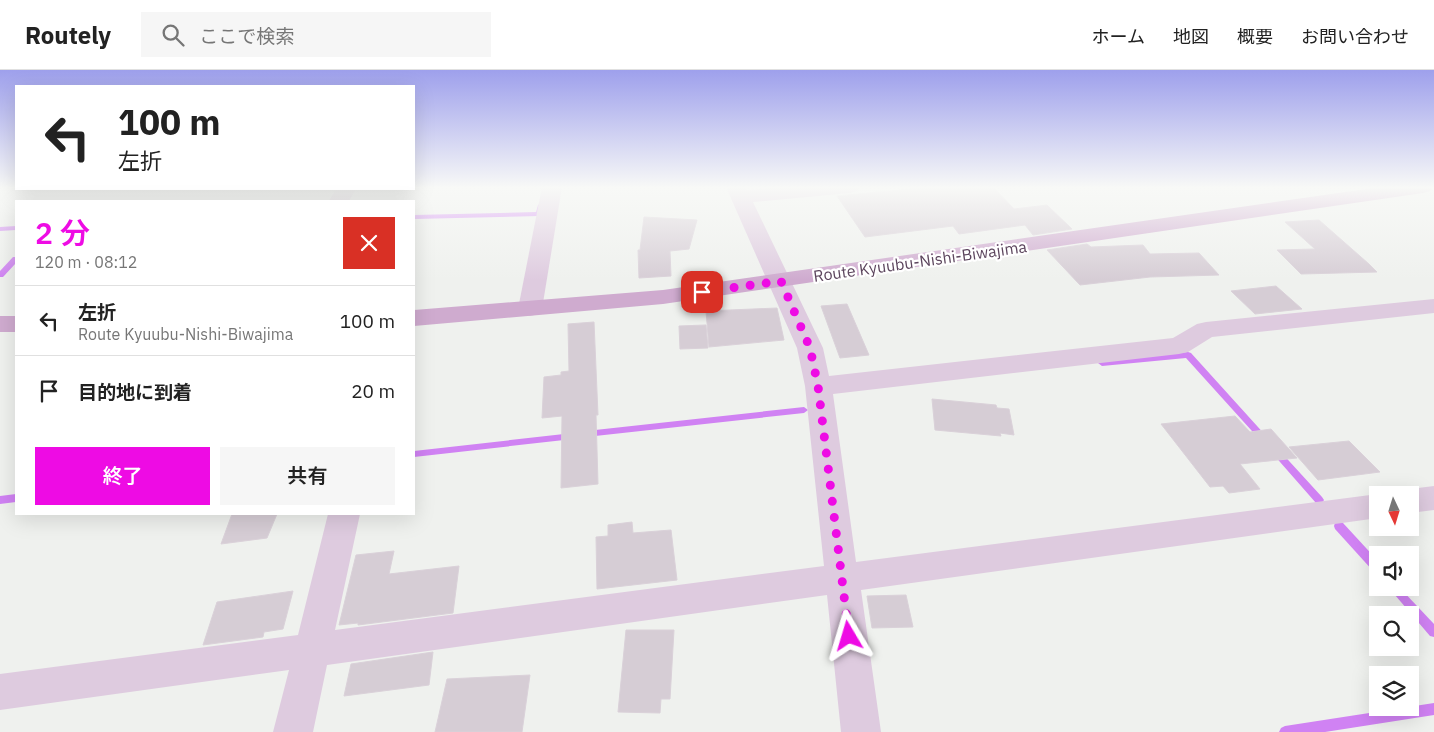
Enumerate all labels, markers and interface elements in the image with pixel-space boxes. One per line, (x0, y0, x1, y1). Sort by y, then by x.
search box (141, 12, 491, 57)
text: Routely (25, 19, 111, 51)
icon: search (159, 21, 187, 49)
text: ここで検索 (199, 24, 294, 48)
text: ホーム (1092, 25, 1145, 48)
text: 地図 (1173, 25, 1209, 48)
text: 概要 (1237, 25, 1273, 48)
text: お問い合わせ (1301, 25, 1409, 48)
text: 100 m (118, 99, 221, 145)
icon: left (35, 105, 100, 170)
text: 左折 (118, 146, 162, 175)
text: 2 分 (35, 213, 90, 252)
button: close (343, 217, 395, 269)
street label: Route Kyuubu-Nishi-Biwajima (812, 236, 1028, 286)
text: 120 m · 08:12 (35, 252, 137, 272)
pin (681, 271, 723, 313)
icon: arrive (688, 278, 716, 306)
text: 左折 (78, 300, 116, 324)
icon: left (35, 307, 63, 335)
text: 100 m (340, 309, 395, 333)
text: Route Kyuubu-Nishi-Biwajima (78, 324, 293, 344)
icon: arrive (35, 377, 63, 405)
text: 20 m (351, 379, 395, 403)
text: 目的地に到着 (78, 380, 192, 404)
button: 終了 (35, 447, 210, 505)
button: 共有 (220, 447, 395, 505)
north arrow (1369, 486, 1419, 536)
map controls (1369, 486, 1419, 716)
button: sound (1369, 546, 1419, 596)
button: search (1369, 606, 1419, 656)
position arrow (822, 609, 874, 661)
button: layers (1369, 666, 1419, 716)

